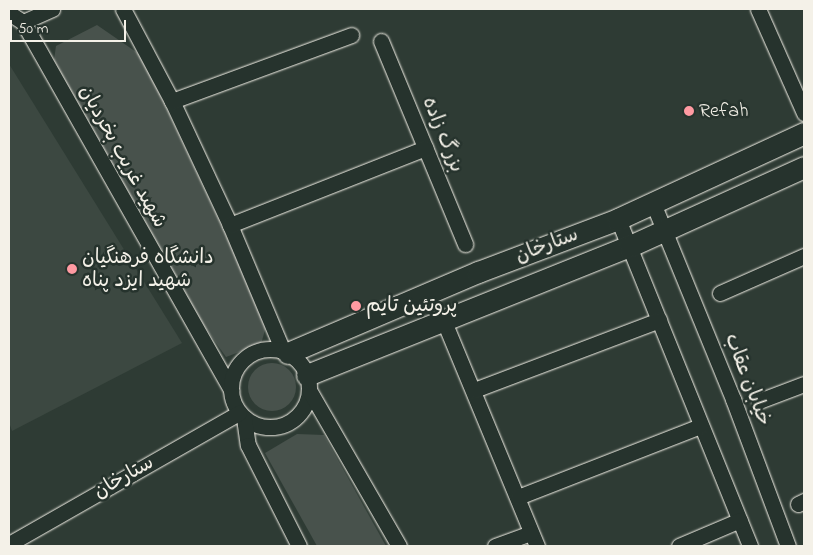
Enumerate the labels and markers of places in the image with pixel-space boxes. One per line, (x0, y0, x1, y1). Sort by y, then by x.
place label: Refah (699, 99, 749, 123)
marker: Refah (683, 105, 695, 117)
place label: دانشگاه فرهنگیان شهید ایزد پناه (82, 246, 214, 293)
marker: دانشگاه فرهنگیان شهید ایزد پناه (66, 263, 78, 275)
place label: پروتئین تایم (366, 294, 457, 318)
marker: پروتئین تایم (350, 300, 362, 312)

